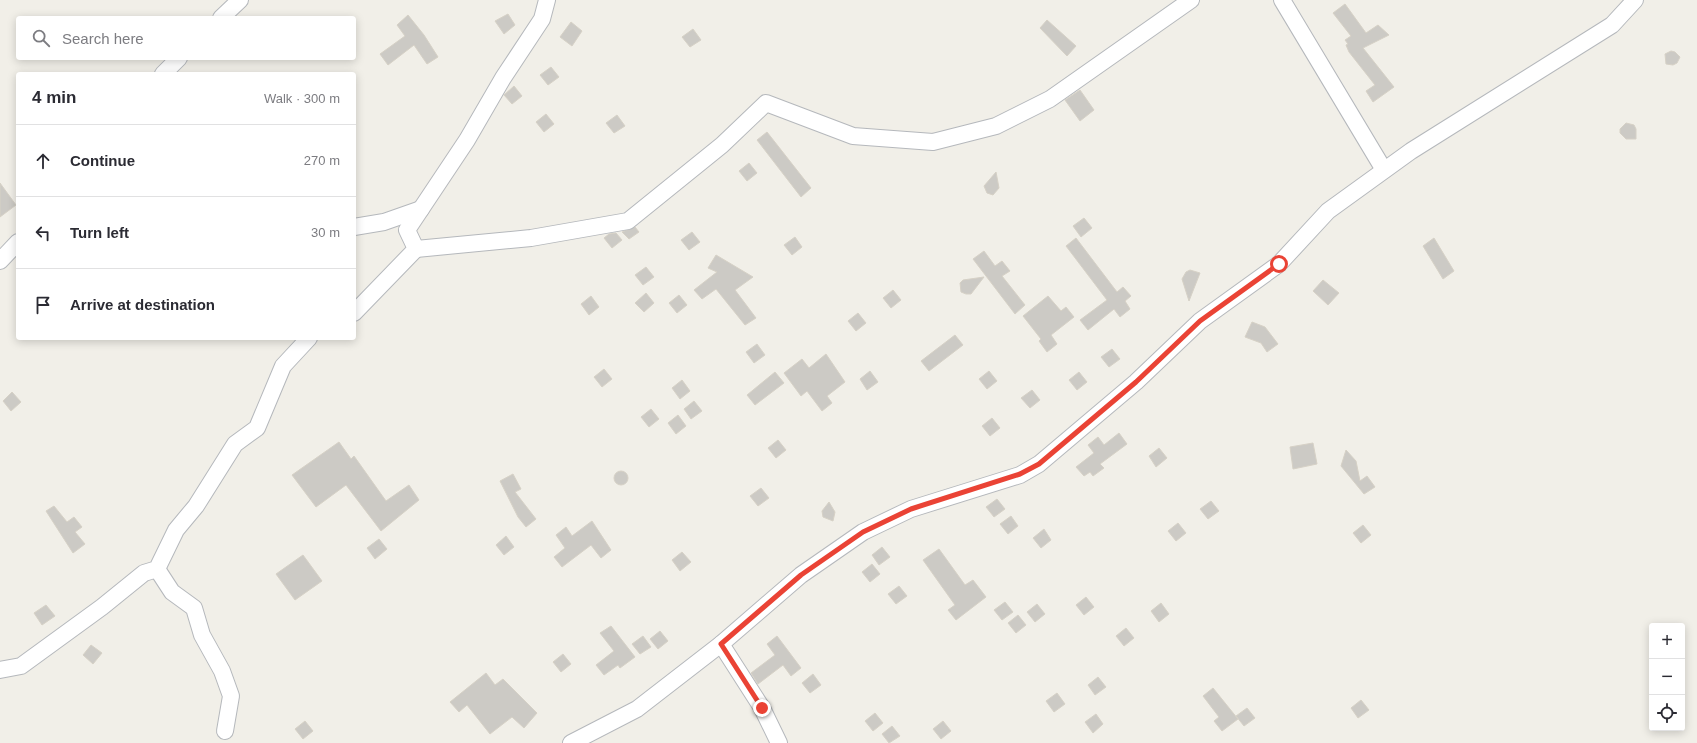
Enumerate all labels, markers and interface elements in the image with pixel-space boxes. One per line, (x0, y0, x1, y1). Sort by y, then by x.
search box (16, 16, 356, 60)
icon: search (30, 27, 52, 49)
text: Search here (62, 30, 144, 47)
text: 4 min (32, 88, 76, 107)
text: Walk · 300 m (264, 91, 340, 106)
icon: ahead (32, 150, 54, 172)
text: Continue (70, 152, 135, 169)
text: 270 m (304, 153, 340, 168)
icon: left (32, 222, 54, 244)
text: Turn left (70, 224, 129, 241)
text: 30 m (311, 225, 340, 240)
route start (1270, 255, 1288, 273)
icon: arrive (32, 294, 54, 316)
text: Arrive at destination (70, 296, 215, 313)
map controls (1649, 623, 1685, 731)
button: + (1649, 623, 1685, 659)
button: − (1649, 659, 1685, 695)
button: locate (1649, 695, 1685, 731)
route end (753, 699, 771, 717)

